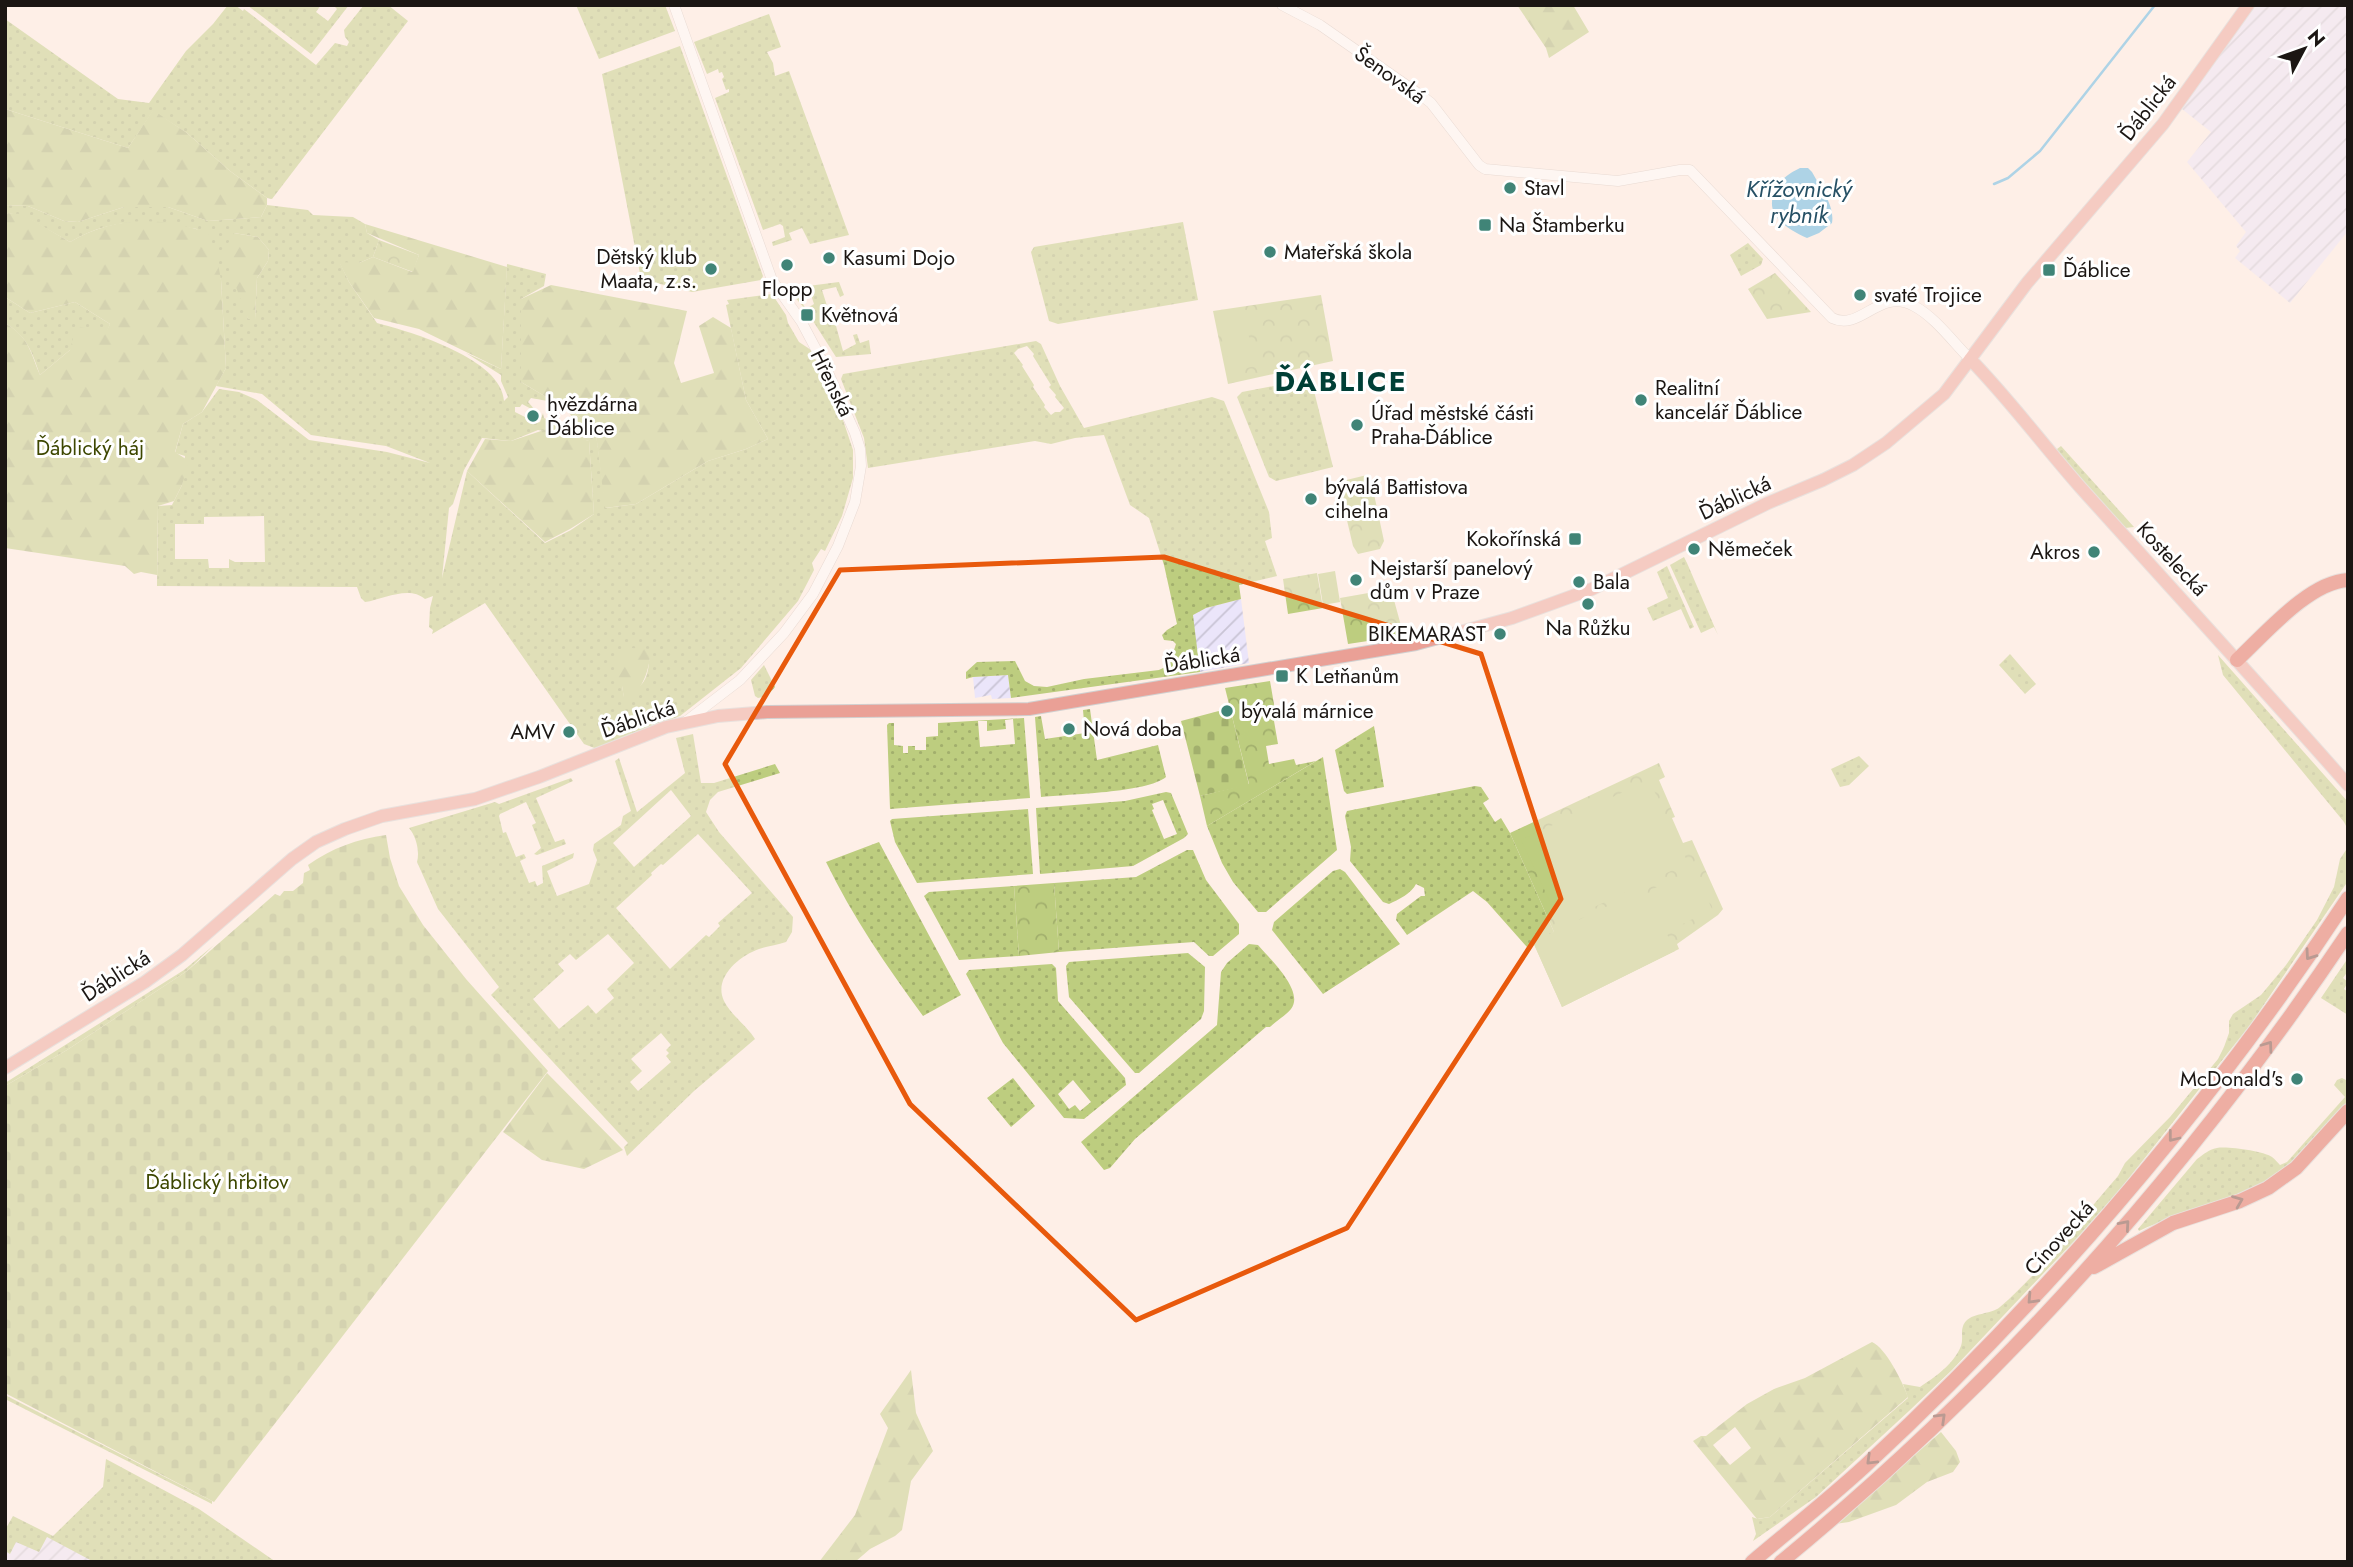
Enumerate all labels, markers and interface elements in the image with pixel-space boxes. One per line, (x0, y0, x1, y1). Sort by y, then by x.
north arrow (2269, 14, 2339, 84)
text: N (2301, 24, 2332, 53)
street label: Šenovská (1348, 39, 1432, 111)
street label: Ďáblická (2113, 69, 2183, 147)
water label: Křížovnický rybník (1746, 172, 1854, 232)
place label: Stavl (1524, 173, 1565, 203)
marker: Stavl (1502, 180, 1518, 196)
place label: Na Štamberku (1499, 210, 1625, 240)
marker: Na Štamberku (1477, 217, 1493, 233)
place label: Mateřská škola (1284, 237, 1412, 267)
place label: Dětský klub Maata, z.s. (596, 242, 697, 296)
place label: Kasumi Dojo (843, 243, 955, 273)
marker: Mateřská škola (1262, 244, 1278, 260)
marker: Kasumi Dojo (821, 250, 837, 266)
place label: Ďáblice (2063, 255, 2131, 285)
marker: Flopp (779, 257, 795, 273)
marker: Dětský klub Maata, z.s. (703, 261, 719, 277)
marker: Ďáblice (2041, 262, 2057, 278)
place label: Flopp (762, 274, 812, 304)
place label: svaté Trojice (1874, 280, 1982, 310)
marker: svaté Trojice (1852, 287, 1868, 303)
place label: Květnová (821, 300, 898, 330)
marker: Květnová (799, 307, 815, 323)
street label: Hřenská (803, 344, 861, 422)
district label: ĎÁBLICE (1274, 361, 1408, 402)
place label: Realitní kancelář Ďáblice (1655, 373, 1802, 427)
place label: hvězdárna Ďáblice (547, 389, 638, 443)
marker: Realitní kancelář Ďáblice (1633, 392, 1649, 408)
place label: Úřad městské části Praha-Ďáblice (1371, 398, 1534, 452)
marker: hvězdárna Ďáblice (525, 408, 541, 424)
marker: Úřad městské části Praha-Ďáblice (1349, 417, 1365, 433)
park label: Ďáblický háj (36, 433, 144, 463)
street label: Ďáblická (1694, 468, 1776, 528)
place label: bývalá Battistova cihelna (1325, 472, 1468, 526)
marker: bývalá Battistova cihelna (1303, 491, 1319, 507)
street label: Kostelecká (2130, 515, 2214, 603)
place label: Kokořínská (1466, 524, 1561, 554)
marker: Kokořínská (1567, 531, 1583, 547)
place label: Němeček (1708, 534, 1793, 564)
place label: Akros (2030, 537, 2080, 567)
marker: Němeček (1686, 541, 1702, 557)
marker: Akros (2086, 544, 2102, 560)
place label: Nejstarší panelový dům v Praze (1370, 553, 1533, 607)
place label: Bala (1593, 567, 1630, 597)
marker: Nejstarší panelový dům v Praze (1348, 572, 1364, 588)
marker: Bala (1571, 574, 1587, 590)
marker: Na Růžku (1580, 596, 1596, 612)
place label: Na Růžku (1545, 613, 1631, 643)
place label: BIKEMARAST (1368, 619, 1486, 649)
marker: BIKEMARAST (1492, 626, 1508, 642)
street label: Ďáblická (1162, 639, 1242, 681)
place label: K Letňanům (1296, 661, 1399, 691)
marker: K Letňanům (1274, 668, 1290, 684)
street label: Ďáblická (597, 692, 679, 746)
place label: bývalá márnice (1241, 696, 1374, 726)
marker: bývalá márnice (1219, 703, 1235, 719)
place label: Nová doba (1083, 714, 1182, 744)
place label: AMV (510, 717, 555, 747)
marker: Nová doba (1061, 721, 1077, 737)
marker: AMV (561, 724, 577, 740)
street label: Ďáblická (76, 943, 156, 1009)
one-way arrow (2305, 947, 2318, 960)
one-way arrow (2260, 1042, 2272, 1054)
place label: McDonald's (2180, 1064, 2283, 1094)
marker: McDonald's (2289, 1071, 2305, 1087)
one-way arrow (2169, 1129, 2182, 1142)
park label: Ďáblický hřbitov (146, 1167, 289, 1197)
street label: Cínovecká (2017, 1194, 2101, 1282)
one-way arrow (2231, 1196, 2243, 1210)
one-way arrow (2117, 1220, 2129, 1233)
one-way arrow (2027, 1291, 2040, 1304)
one-way arrow (1933, 1414, 1946, 1427)
one-way arrow (1866, 1451, 1879, 1464)

